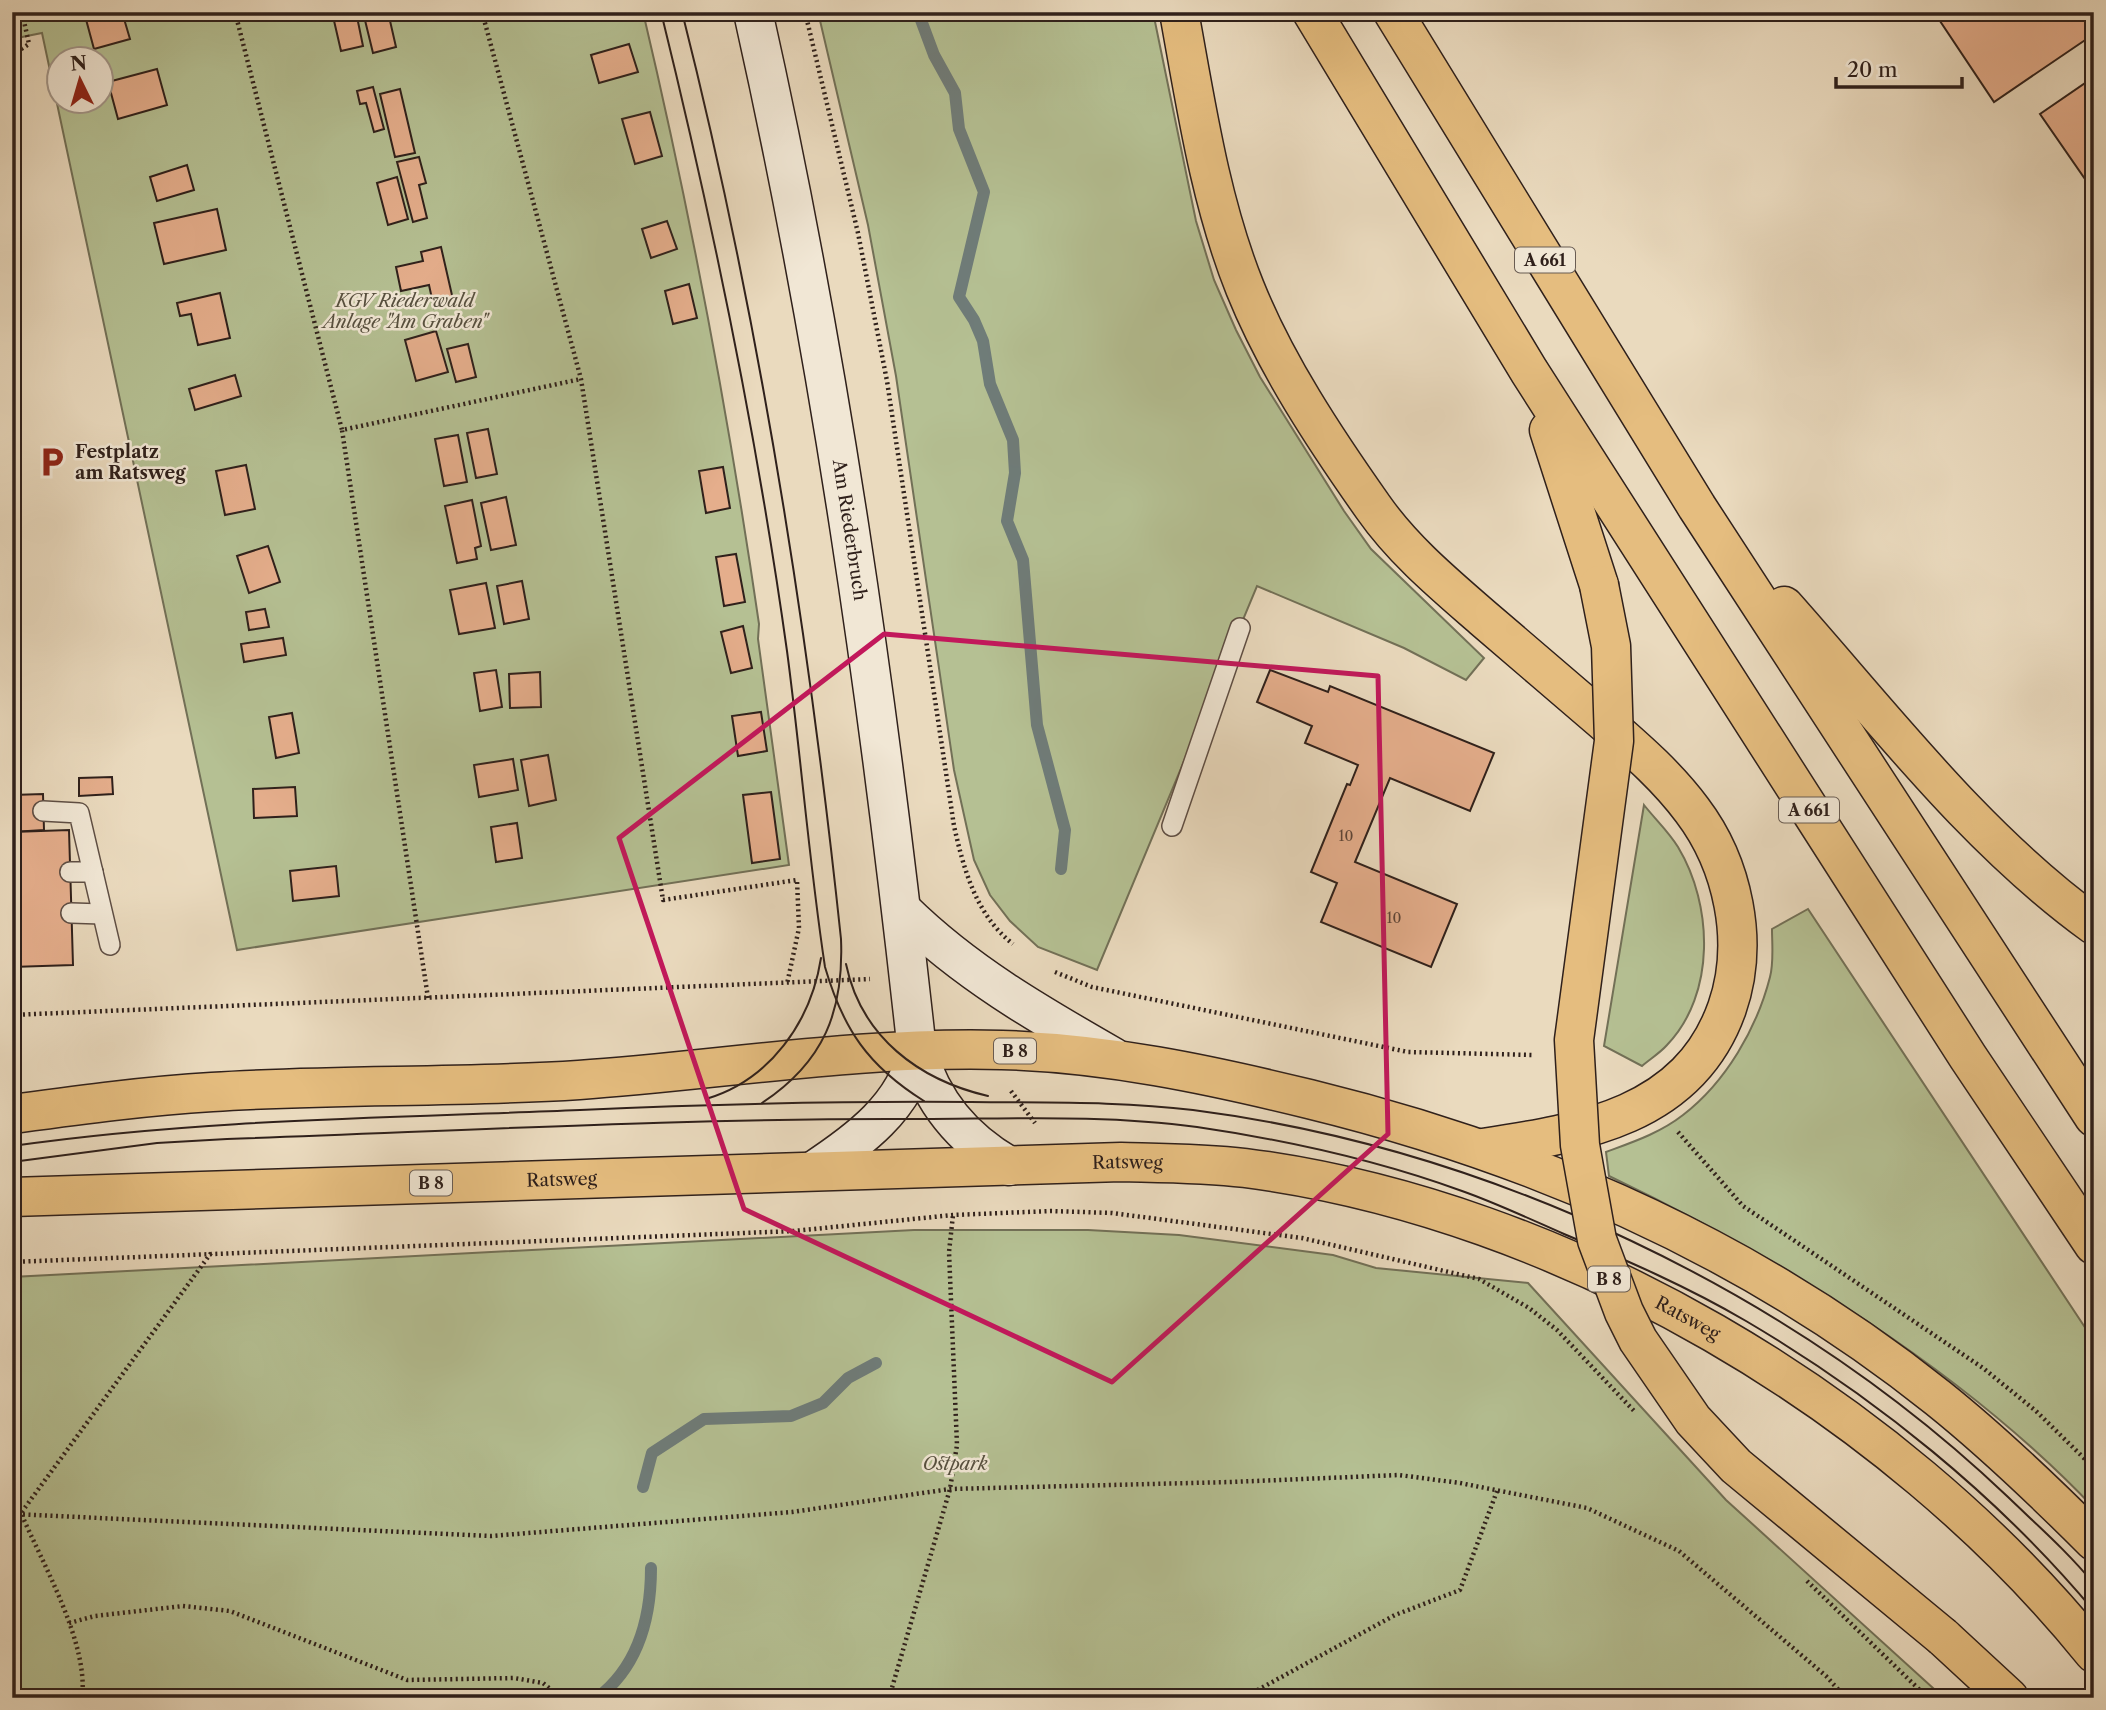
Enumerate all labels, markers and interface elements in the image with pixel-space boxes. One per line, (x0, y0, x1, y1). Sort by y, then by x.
north arrow (46, 46, 116, 116)
scale bar (1836, 46, 1962, 90)
text: N (69, 51, 88, 76)
text: 20 m (1847, 57, 1898, 82)
road number: A 661 (1515, 248, 1575, 272)
park label: KGV Riederwald Anlage "Am Graben" (320, 290, 490, 333)
place label: Festplatz am Ratsweg (75, 441, 186, 484)
parking icon: Festplatz am Ratsweg (35, 445, 69, 479)
street label: Am Riederbruch (828, 457, 871, 602)
road number: A 661 (1779, 797, 1839, 822)
house number: 10 (1339, 827, 1353, 845)
house number: 10 (1387, 909, 1401, 927)
road number: B 8 (994, 1038, 1036, 1064)
street label: Ratsweg (1092, 1151, 1164, 1174)
street label: Ratsweg (526, 1168, 598, 1192)
road number: B 8 (410, 1170, 452, 1196)
road number: B 8 (1588, 1266, 1630, 1292)
street label: Ratsweg (1651, 1292, 1725, 1345)
park label: Ostpark (922, 1453, 988, 1475)

